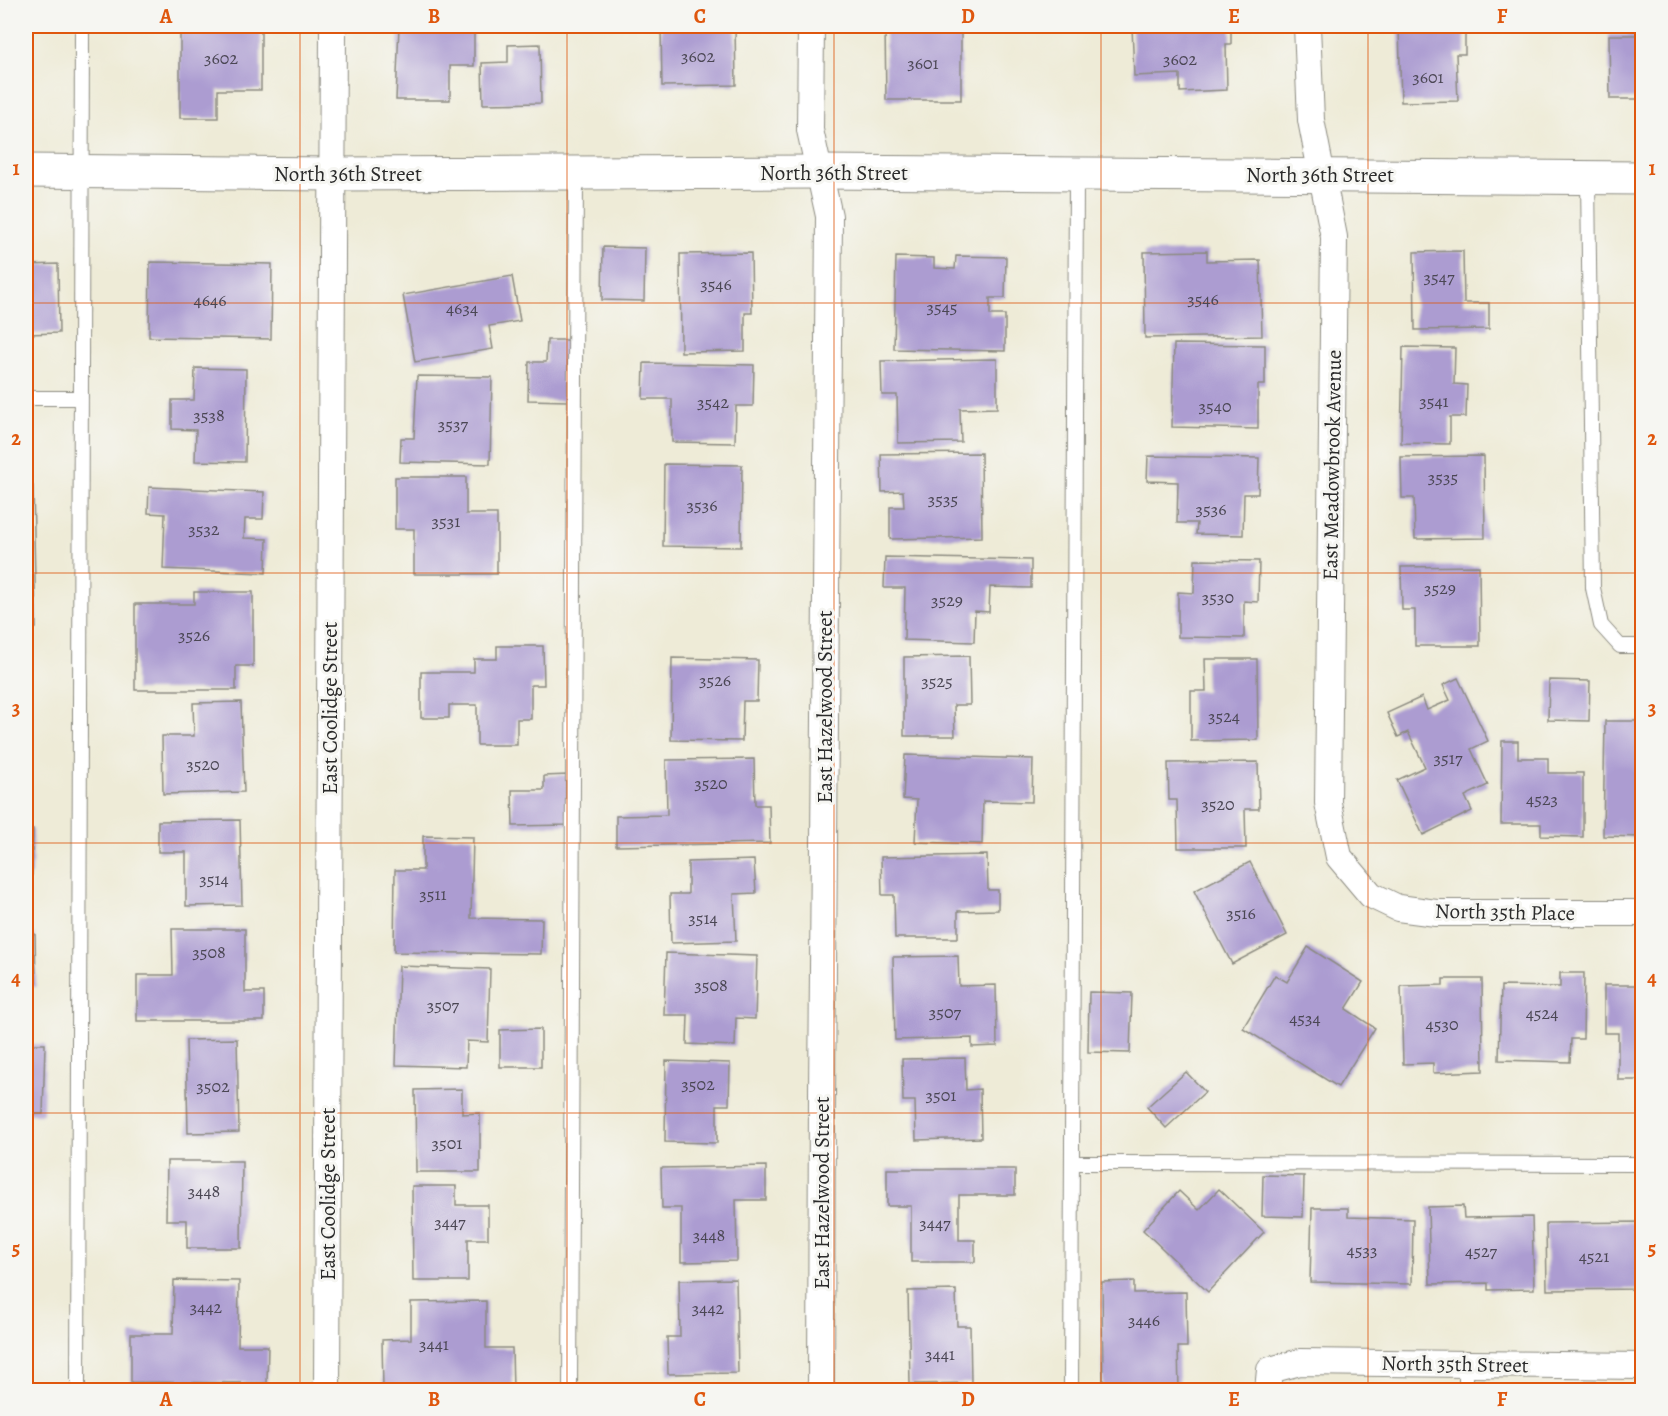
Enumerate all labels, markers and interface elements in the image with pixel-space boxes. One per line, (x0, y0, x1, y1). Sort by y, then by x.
text: A (159, 3, 173, 30)
text: B (428, 3, 440, 30)
text: C (694, 3, 706, 30)
text: D (961, 3, 975, 30)
text: E (1228, 3, 1240, 30)
text: F (1497, 3, 1508, 30)
house number: 3602 (681, 44, 715, 68)
house number: 3602 (204, 46, 238, 70)
house number: 3602 (1163, 47, 1197, 71)
house number: 3601 (907, 51, 939, 75)
house number: 3601 (1412, 65, 1444, 89)
text: 1 (12, 155, 20, 182)
text: 1 (1648, 155, 1656, 182)
street label: North 36th Street (760, 159, 908, 187)
street label: North 36th Street (274, 160, 422, 188)
street label: North 36th Street (1246, 161, 1394, 189)
house number: 3547 (1424, 265, 1455, 289)
house number: 3546 (700, 272, 732, 296)
house number: 3546 (1187, 287, 1219, 311)
house number: 4646 (194, 288, 226, 312)
house number: 3545 (926, 295, 958, 319)
house number: 4634 (446, 296, 478, 320)
street label: East Meadowbrook Avenue (1316, 349, 1348, 581)
house number: 3541 (1419, 389, 1449, 413)
house number: 3542 (697, 390, 729, 414)
house number: 3540 (1199, 394, 1231, 418)
house number: 3538 (193, 403, 225, 427)
house number: 3537 (438, 412, 469, 436)
text: 2 (11, 425, 21, 452)
text: 2 (1647, 425, 1657, 452)
house number: 3535 (1428, 465, 1458, 489)
house number: 3535 (928, 487, 958, 511)
house number: 3536 (686, 493, 718, 517)
house number: 3536 (1195, 497, 1227, 521)
house number: 3531 (432, 509, 460, 533)
house number: 3532 (188, 517, 220, 541)
house number: 3529 (1424, 576, 1456, 600)
house number: 3530 (1202, 585, 1234, 609)
house number: 3529 (931, 588, 963, 612)
street label: East Hazelwood Street (811, 610, 839, 804)
street label: East Coolidge Street (316, 621, 344, 795)
house number: 3526 (178, 623, 210, 647)
house number: 3526 (699, 668, 731, 692)
house number: 3525 (921, 669, 953, 693)
text: 3 (12, 695, 20, 722)
text: 3 (1648, 695, 1656, 722)
house number: 3524 (1208, 704, 1240, 728)
house number: 3517 (1434, 746, 1463, 770)
house number: 3520 (186, 752, 220, 776)
house number: 3520 (694, 771, 728, 795)
house number: 4523 (1526, 787, 1558, 811)
house number: 3520 (1201, 792, 1235, 816)
house number: 3514 (199, 867, 229, 891)
house number: 3511 (419, 882, 447, 906)
street label: North 35th Place (1435, 897, 1575, 927)
house number: 3516 (1226, 901, 1256, 925)
house number: 3514 (688, 906, 718, 930)
house number: 3508 (192, 940, 226, 964)
text: 4 (11, 965, 21, 992)
text: 4 (1647, 965, 1657, 992)
house number: 3508 (694, 973, 728, 997)
house number: 3507 (427, 993, 460, 1017)
house number: 3507 (929, 1000, 962, 1024)
house number: 4524 (1526, 1001, 1558, 1025)
house number: 4534 (1289, 1006, 1321, 1030)
house number: 4530 (1426, 1012, 1458, 1036)
house number: 3502 (681, 1072, 715, 1096)
house number: 3502 (196, 1074, 230, 1098)
house number: 3501 (926, 1083, 956, 1107)
street label: East Hazelwood Street (808, 1096, 836, 1290)
street label: East Coolidge Street (314, 1107, 342, 1281)
house number: 3501 (432, 1131, 462, 1155)
house number: 3448 (188, 1179, 220, 1203)
house number: 3447 (434, 1210, 466, 1234)
house number: 3447 (919, 1211, 951, 1235)
house number: 3448 (693, 1223, 725, 1247)
text: 5 (12, 1235, 20, 1262)
text: 5 (1648, 1235, 1656, 1262)
house number: 4533 (1347, 1238, 1377, 1262)
house number: 4527 (1465, 1239, 1497, 1263)
house number: 4521 (1579, 1244, 1609, 1268)
house number: 3442 (190, 1295, 223, 1319)
house number: 3442 (692, 1296, 725, 1320)
house number: 3446 (1128, 1308, 1160, 1332)
house number: 3441 (419, 1332, 449, 1356)
house number: 3441 (925, 1342, 955, 1366)
street label: North 35th Street (1381, 1349, 1529, 1379)
text: A (159, 1386, 173, 1413)
text: B (428, 1386, 440, 1413)
text: C (694, 1386, 706, 1413)
text: D (961, 1386, 975, 1413)
text: E (1228, 1386, 1240, 1413)
text: F (1497, 1386, 1508, 1413)

